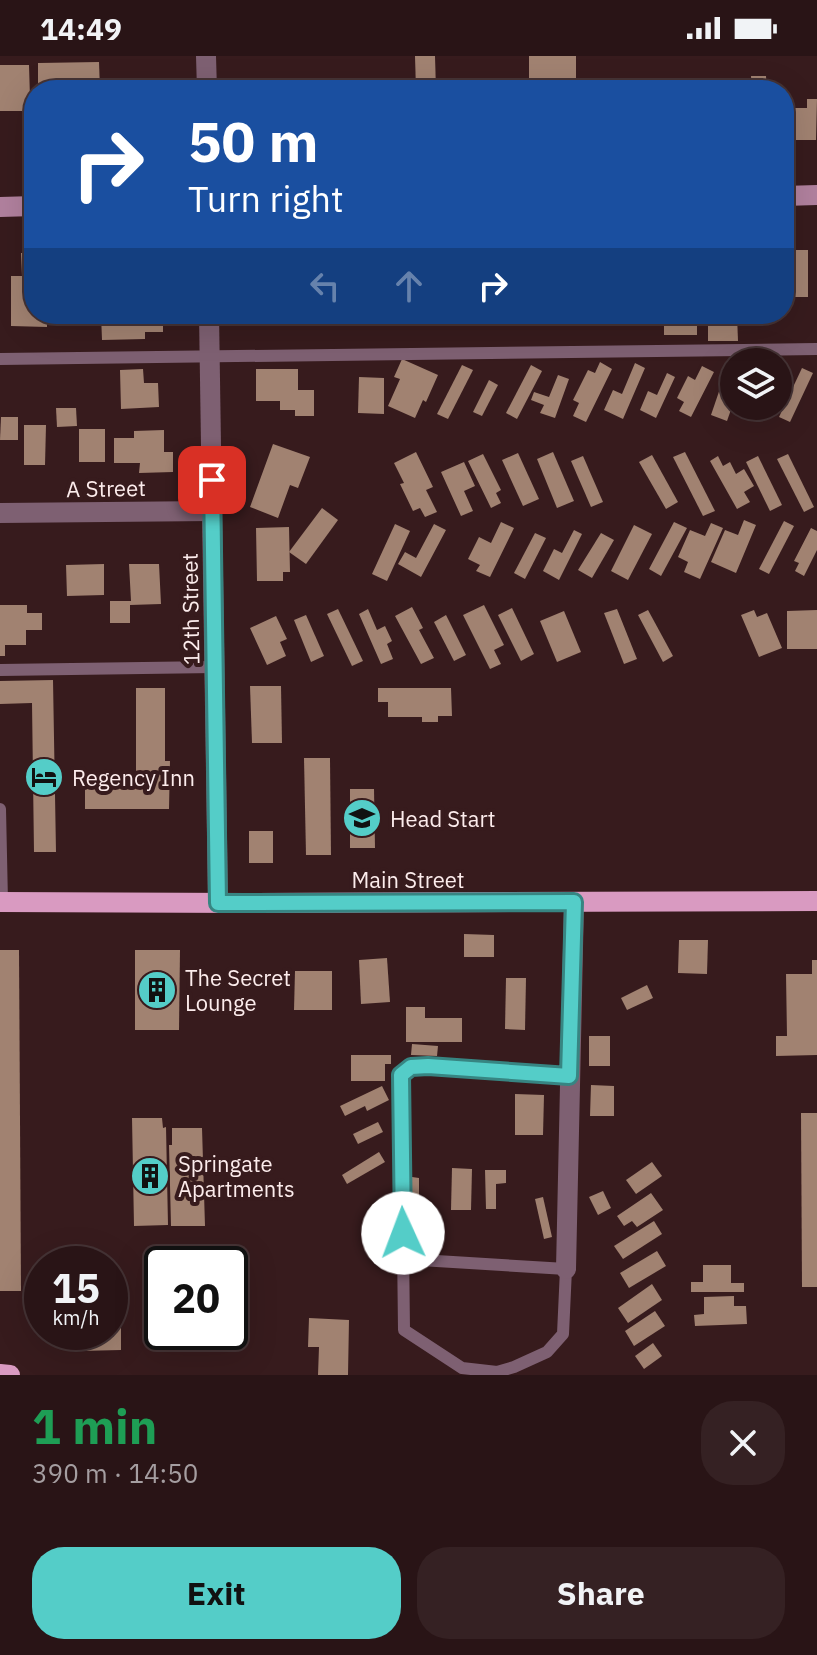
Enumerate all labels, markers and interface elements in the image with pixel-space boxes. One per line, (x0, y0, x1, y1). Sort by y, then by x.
text: 14:49 (40, 9, 122, 48)
text: 50 m (188, 105, 318, 177)
icon: right (56, 112, 160, 216)
text: Turn right (188, 175, 344, 222)
icon: left (303, 264, 347, 308)
icon: ahead (387, 264, 431, 308)
icon: right (471, 264, 515, 308)
map controls (720, 348, 792, 420)
button: layers (720, 348, 792, 420)
pin (178, 446, 246, 514)
icon: arrive (190, 458, 234, 502)
street label: A Street (66, 473, 146, 503)
street label: 12th Street (175, 553, 205, 665)
hotel icon: Regency Inn (23, 756, 65, 798)
place label: Regency Inn (72, 763, 195, 792)
school or university icon: Head Start (341, 797, 383, 839)
place label: Head Start (390, 804, 495, 833)
street label: Main Street (351, 865, 465, 894)
place label: The Secret Lounge (185, 963, 291, 1017)
building icon: The Secret Lounge (136, 969, 178, 1011)
place label: Springate Apartments (178, 1149, 295, 1203)
building icon: Springate Apartments (129, 1155, 171, 1197)
position arrow (361, 1191, 445, 1275)
speed limit sign: 20 (144, 1246, 248, 1350)
text: 15 (52, 1262, 100, 1314)
text: km/h (52, 1304, 100, 1331)
text: 1 min (32, 1395, 157, 1457)
button: close (701, 1401, 785, 1485)
text: 390 m · 14:50 (32, 1456, 198, 1490)
button: Exit (32, 1547, 401, 1639)
button: Share (417, 1547, 785, 1639)

